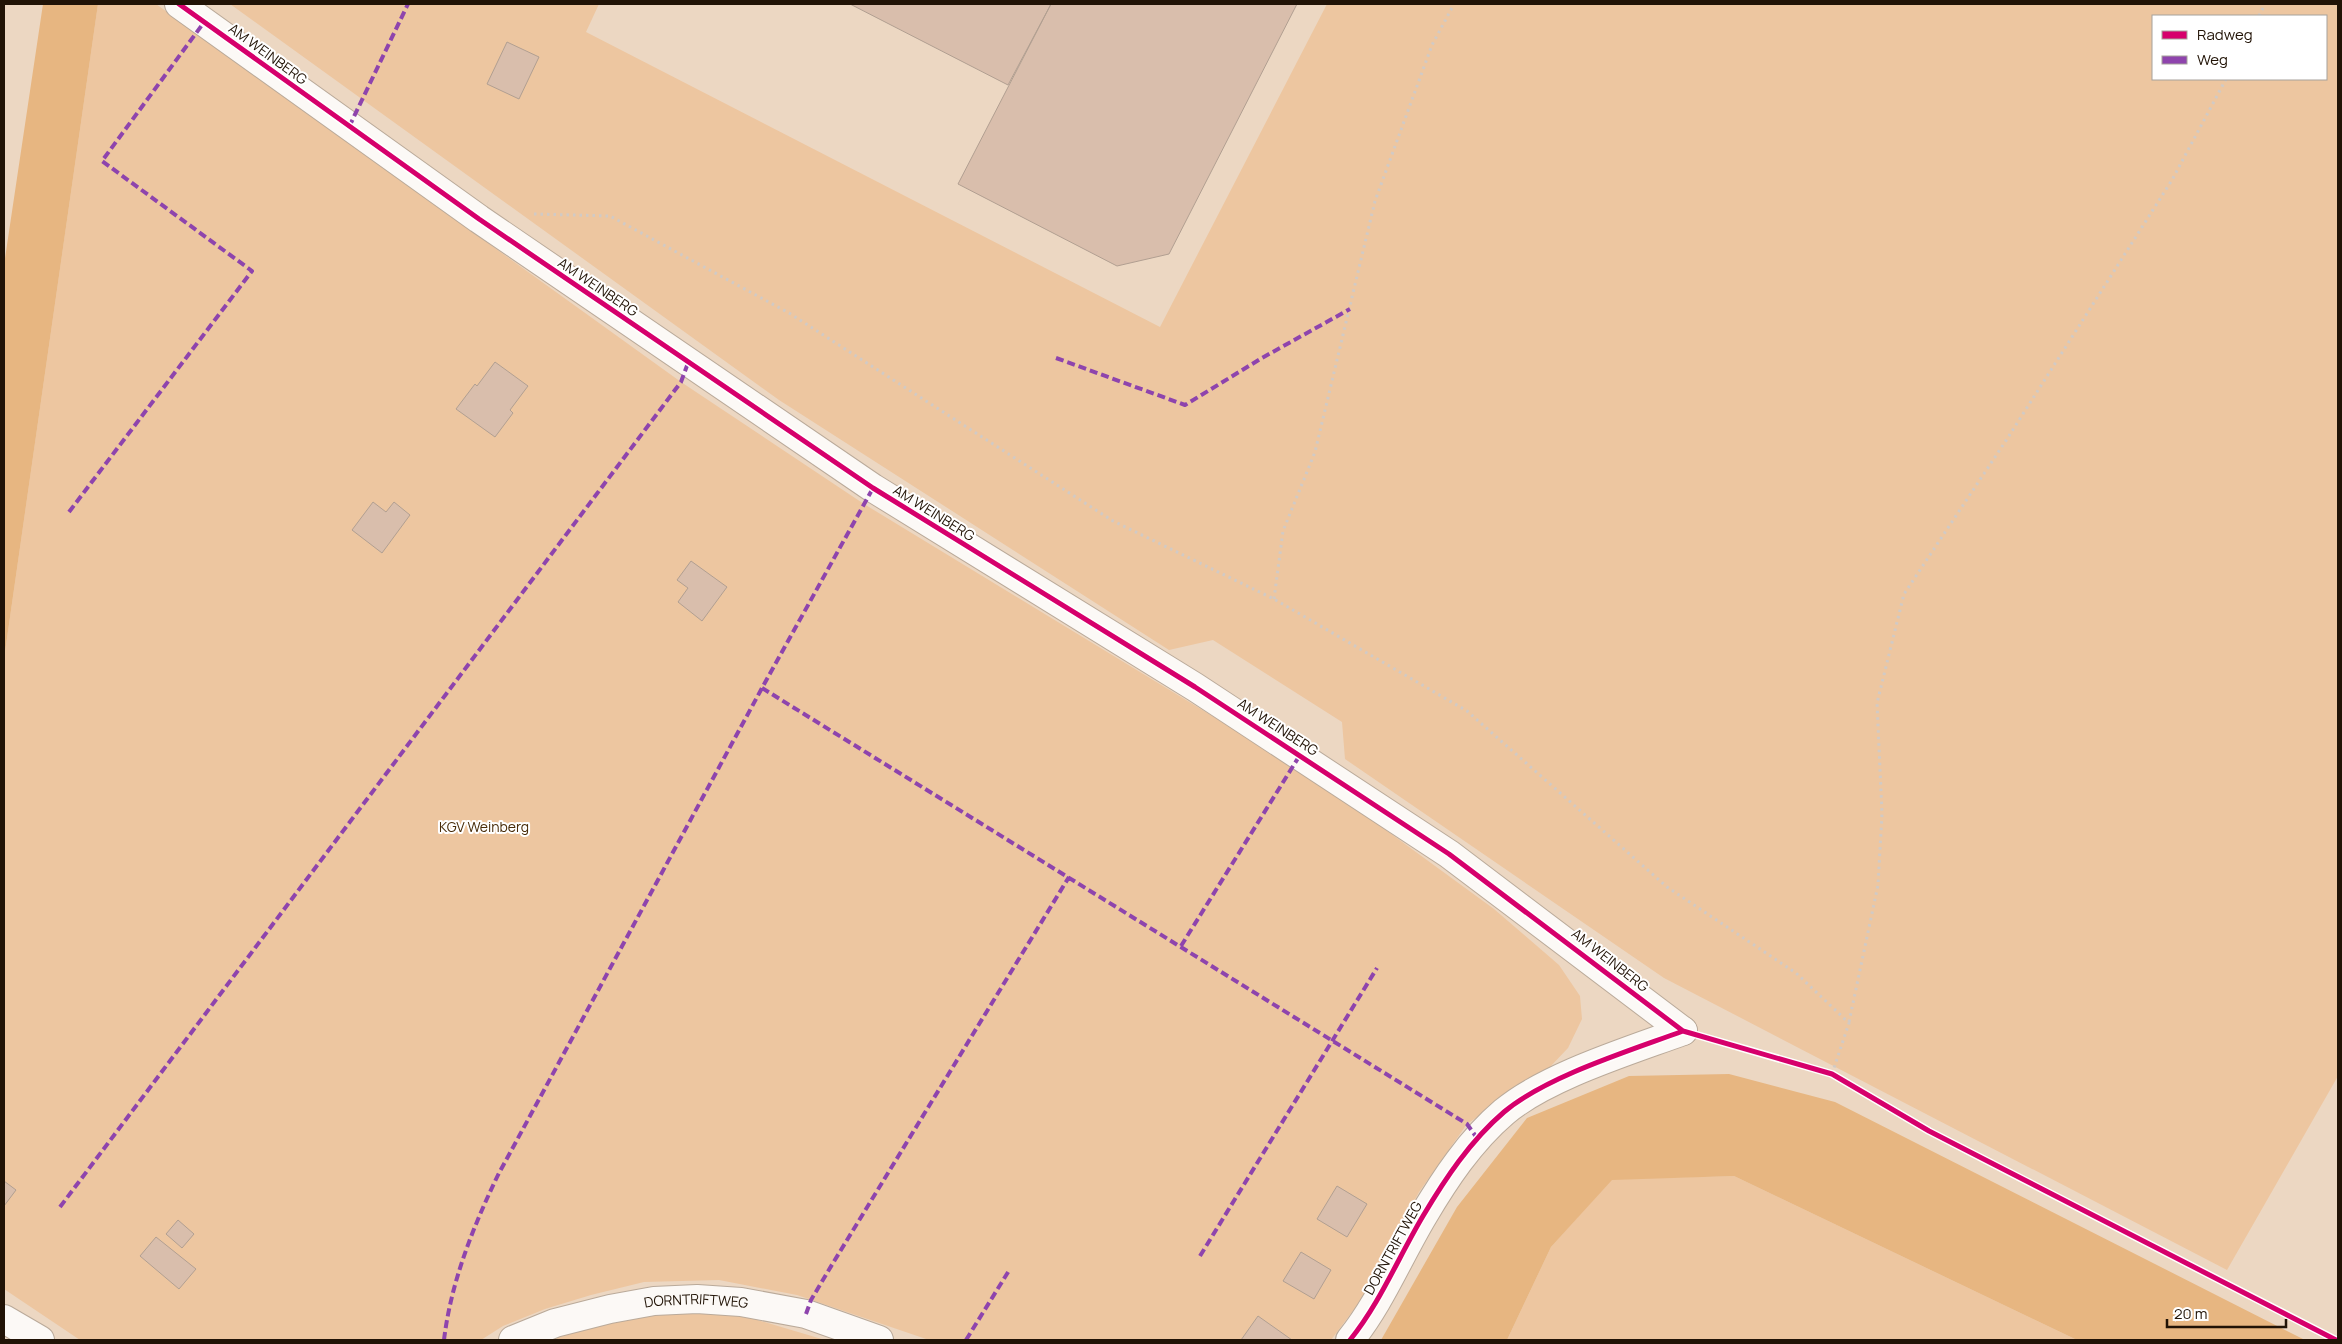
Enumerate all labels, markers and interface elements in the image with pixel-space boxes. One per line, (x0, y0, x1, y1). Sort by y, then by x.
legend (2152, 15, 2327, 80)
street label: AM WEINBERG (225, 19, 311, 89)
text: Radweg (2197, 24, 2253, 45)
text: Weg (2197, 49, 2228, 70)
street label: AM WEINBERG (555, 253, 642, 320)
street label: AM WEINBERG (890, 480, 979, 545)
street label: AM WEINBERG (1234, 693, 1322, 760)
park label: KGV Weinberg (439, 817, 529, 836)
street label: AM WEINBERG (1568, 924, 1653, 996)
street label: DORNTRIFTWEG (1359, 1197, 1426, 1298)
street label: DORNTRIFTWEG (642, 1289, 750, 1312)
scale bar (2167, 1296, 2286, 1328)
text: 20 m (2174, 1303, 2207, 1324)

